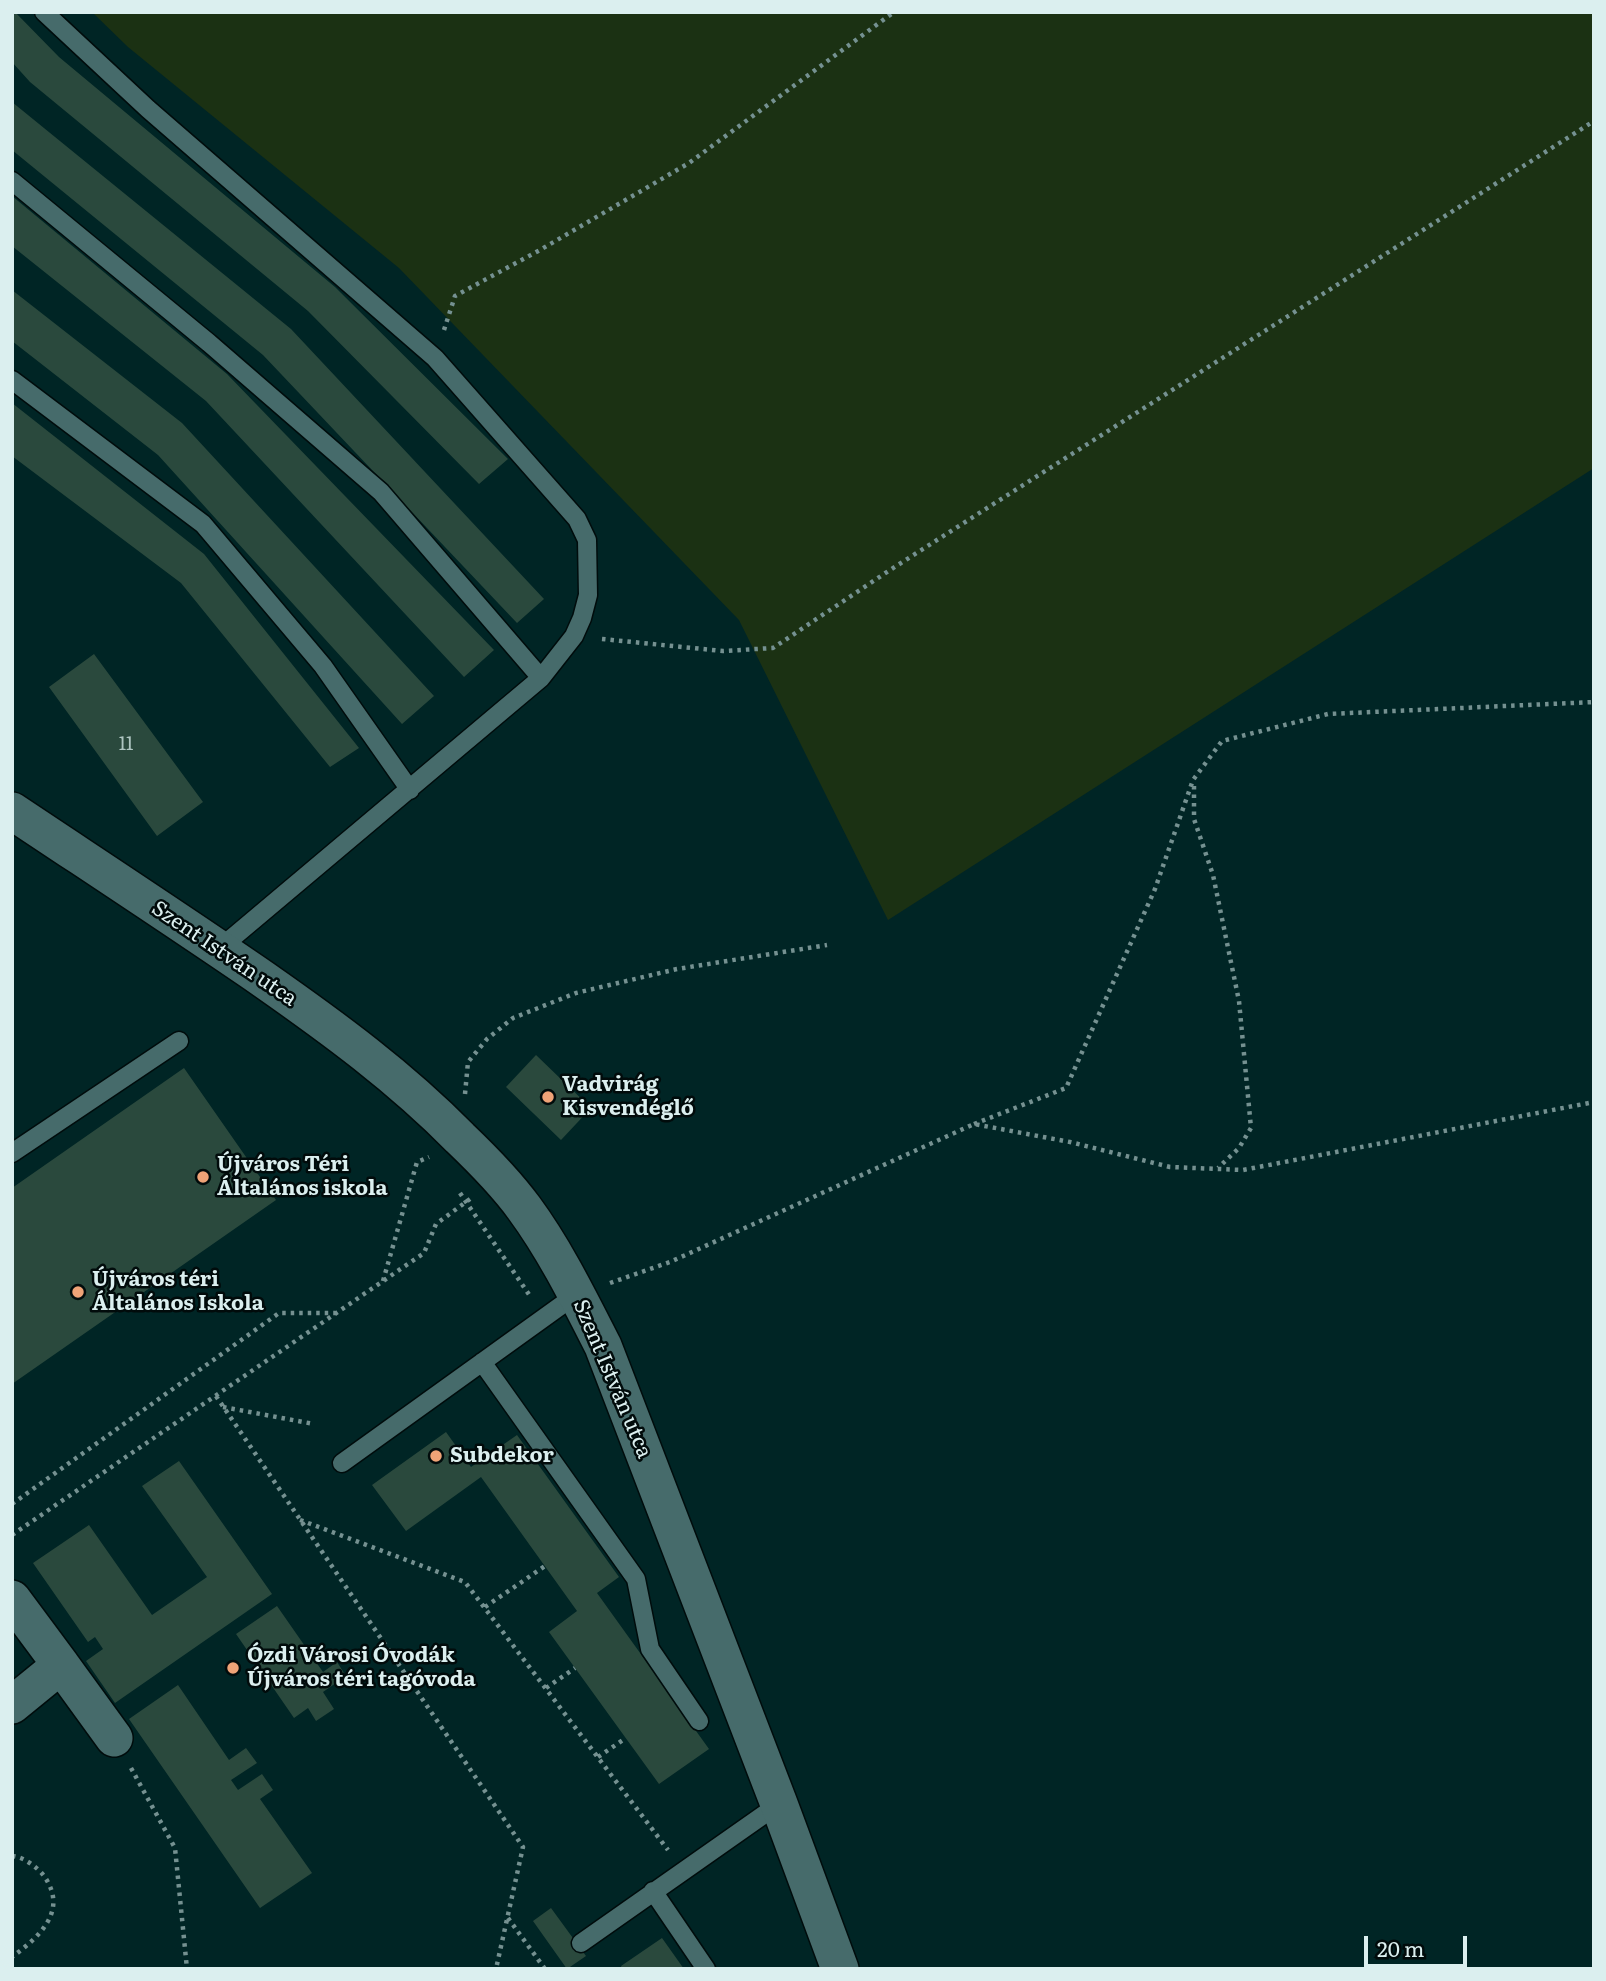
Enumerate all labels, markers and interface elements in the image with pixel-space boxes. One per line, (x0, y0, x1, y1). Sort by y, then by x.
house number: 11 (119, 734, 133, 756)
street label: Szent István utca (147, 896, 301, 1012)
place label: Vadvirág Kisvendéglő (562, 1072, 694, 1122)
marker: Vadvirág Kisvendéglő (540, 1089, 556, 1105)
place label: Újváros Téri Általános iskola (217, 1152, 388, 1202)
marker: Újváros Téri Általános iskola (195, 1169, 211, 1185)
place label: Újváros téri Általános Iskola (92, 1267, 264, 1317)
marker: Újváros téri Általános Iskola (70, 1284, 86, 1300)
street label: Szent István utca (567, 1296, 657, 1462)
place label: Subdekor (450, 1443, 554, 1469)
marker: Subdekor (428, 1448, 444, 1464)
place label: Ózdi Városi Óvodák Újváros téri tagóvoda (247, 1643, 476, 1693)
marker: Ózdi Városi Óvodák Újváros téri tagóvoda (225, 1660, 241, 1676)
scale bar (1368, 1922, 1471, 1966)
text: 20 m (1377, 1932, 1424, 1963)

